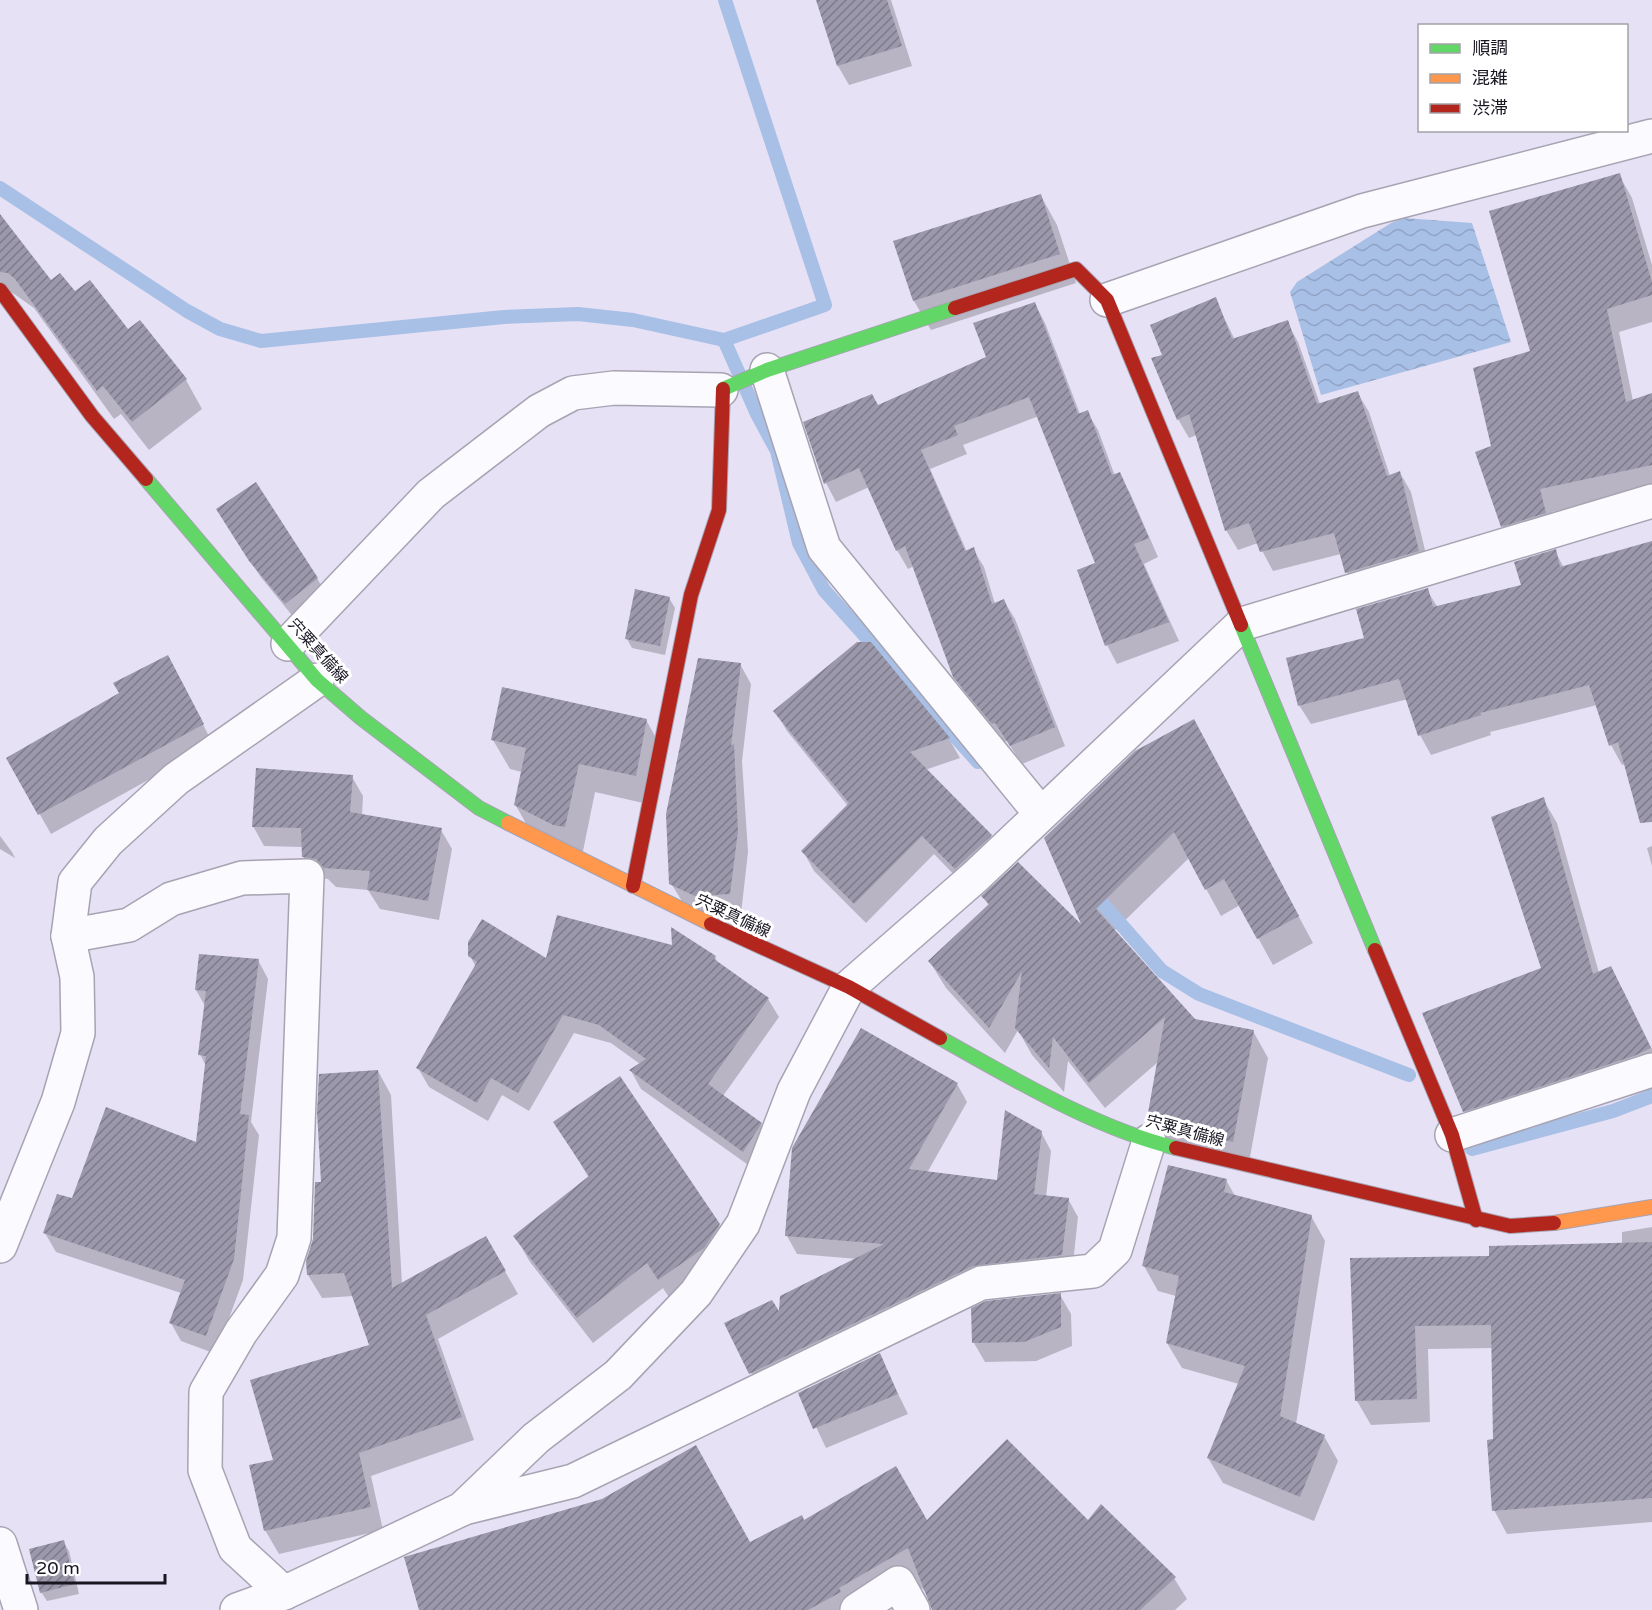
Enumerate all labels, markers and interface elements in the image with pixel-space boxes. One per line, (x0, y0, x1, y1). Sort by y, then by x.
legend (1418, 24, 1628, 132)
text: 順調 (1472, 37, 1508, 59)
text: 混雑 (1472, 67, 1508, 89)
text: 渋滞 (1472, 97, 1508, 119)
street label: 宍粟真備線 (284, 615, 352, 687)
street label: 宍粟真備線 (693, 890, 773, 942)
street label: 宍粟真備線 (1144, 1111, 1226, 1151)
scale bar (27, 1547, 165, 1585)
text: 20 m (36, 1557, 80, 1579)

